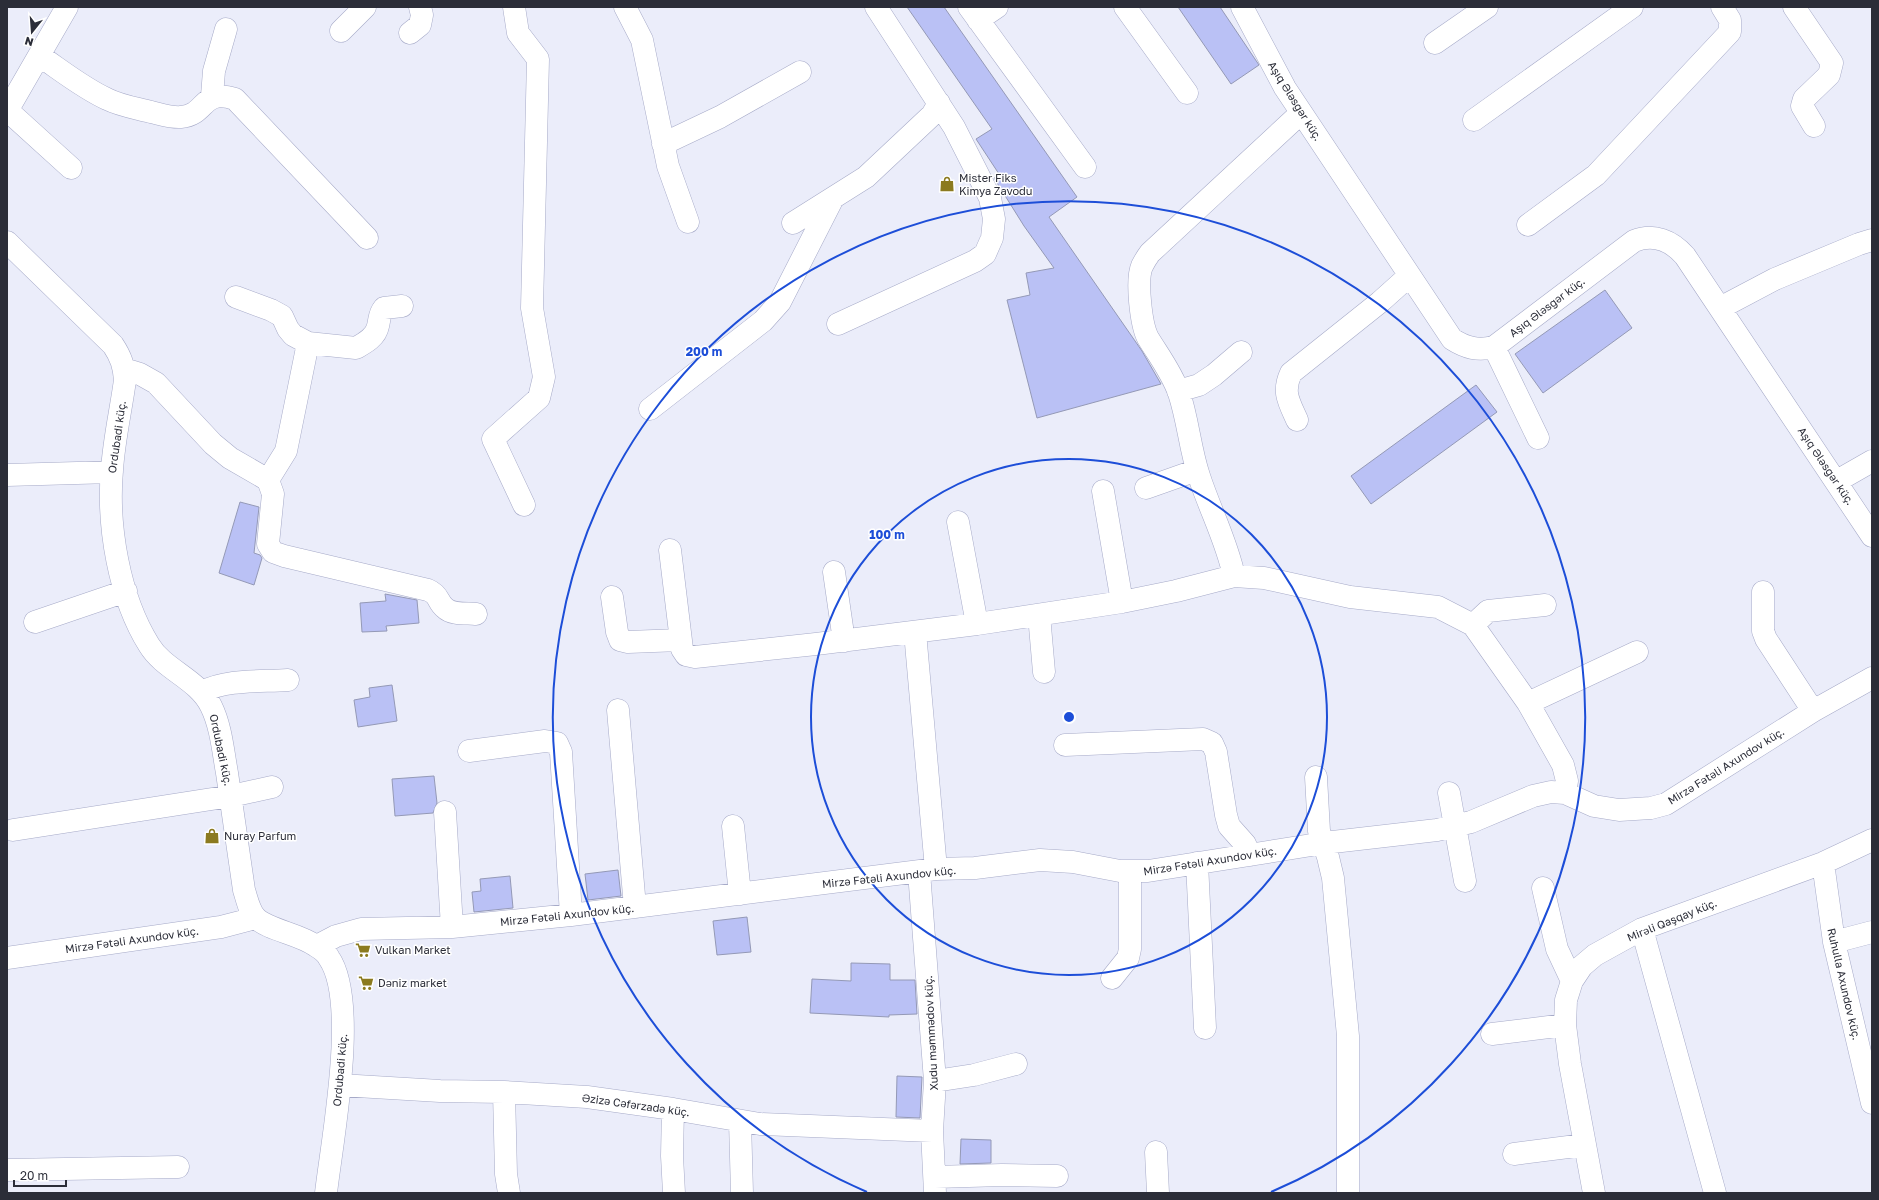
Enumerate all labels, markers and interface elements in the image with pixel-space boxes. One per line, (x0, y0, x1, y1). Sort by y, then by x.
north arrow (12, 12, 52, 52)
text: N (23, 35, 35, 49)
street label: Aşıq Ələsgər küç. (1266, 59, 1325, 143)
place label: Mister Fiks Kimya Zavodu (959, 171, 1032, 197)
shop icon: Mister Fiks Kimya Zavodu (938, 175, 956, 193)
street label: Aşıq Ələsgər küç. (1506, 274, 1587, 339)
text: 200 m (686, 344, 722, 359)
street label: Ordubadi küç. (105, 400, 128, 474)
street label: Aşıq Ələsgər küç. (1796, 424, 1857, 507)
text: 100 m (869, 527, 905, 542)
centre of rings (1062, 710, 1076, 724)
street label: Ordubadi küç. (208, 713, 235, 787)
street label: Mirzə Fətəli Axundov küç. (1665, 724, 1786, 807)
shop icon: Nuray Parfum (203, 827, 221, 845)
place label: Nuray Parfum (224, 829, 296, 842)
street label: Mirzə Fətəli Axundov küç. (1142, 844, 1277, 877)
street label: Mirzə Fətəli Axundov küç. (821, 863, 957, 890)
street label: Mirəli Qaşqay küç. (1625, 896, 1719, 944)
street label: Mirzə Fətəli Axundov küç. (499, 901, 635, 928)
street label: Mirzə Fətəli Axundov küç. (64, 924, 200, 955)
street label: Ruhulla Axundov küç. (1825, 927, 1864, 1041)
supermarket icon: Vulkan Market (354, 941, 372, 959)
place label: Vulkan Market (375, 943, 451, 956)
supermarket icon: Dəniz market (357, 974, 375, 992)
street label: Xudu məmmədov küç. (921, 975, 940, 1091)
place label: Dəniz market (378, 976, 447, 989)
street label: Ordubadi küç. (330, 1033, 349, 1107)
street label: Əzizə Cəfərzadə küç. (581, 1090, 691, 1119)
scale bar (14, 1162, 66, 1188)
text: 20 m (20, 1168, 48, 1183)

